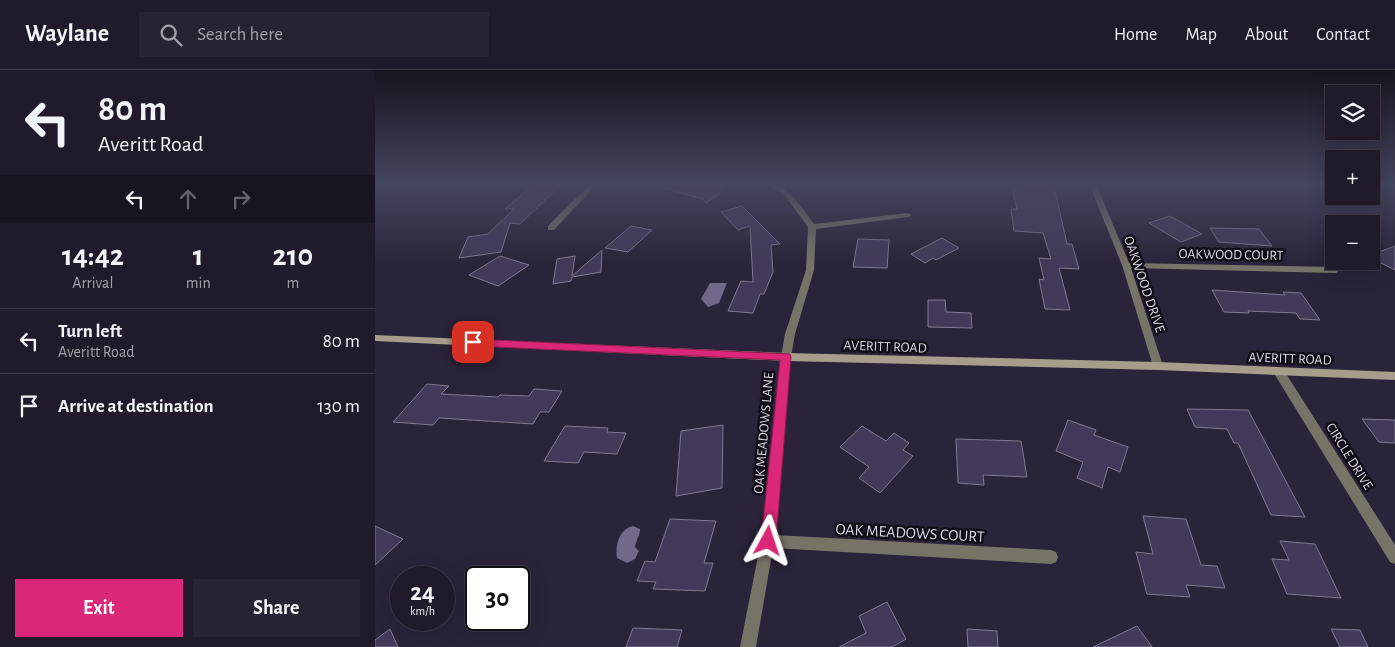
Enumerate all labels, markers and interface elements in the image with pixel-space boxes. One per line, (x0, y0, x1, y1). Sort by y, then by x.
search box (139, 12, 489, 57)
icon: search (157, 21, 185, 49)
text: Waylane (25, 22, 109, 46)
text: Search here (197, 25, 283, 44)
text: Home (1114, 26, 1157, 44)
text: Map (1185, 26, 1217, 44)
text: About (1245, 26, 1288, 44)
text: Contact (1316, 26, 1370, 44)
map controls (1325, 85, 1380, 270)
button: layers (1325, 85, 1380, 140)
icon: left (15, 90, 80, 155)
text: 80 m (98, 92, 167, 127)
text: Averitt Road (98, 133, 203, 155)
button: + (1325, 150, 1380, 205)
icon: left (121, 185, 149, 213)
icon: ahead (174, 185, 202, 213)
icon: right (227, 185, 255, 213)
button: − (1325, 215, 1380, 270)
street label: OAKWOOD DRIVE (1121, 234, 1167, 335)
text: 14:42 (62, 241, 124, 271)
text: 1 (193, 241, 204, 271)
text: 210 (273, 241, 313, 271)
street label: OAKWOOD COURT (1178, 247, 1284, 263)
text: Arrival (72, 275, 113, 291)
text: min (186, 275, 211, 291)
text: m (286, 275, 299, 291)
pin (452, 321, 494, 363)
text: Turn left (58, 322, 122, 341)
icon: left (15, 327, 43, 355)
icon: arrive (459, 328, 487, 356)
text: 80 m (323, 332, 360, 351)
street label: AVERITT ROAD (843, 339, 927, 355)
text: Averitt Road (58, 344, 135, 360)
street label: AVERITT ROAD (1248, 351, 1332, 367)
street label: OAK MEADOWS LANE (752, 372, 776, 494)
icon: arrive (15, 392, 43, 420)
text: Arrive at destination (58, 397, 214, 416)
text: 130 m (317, 397, 360, 416)
street label: CIRCLE DRIVE (1323, 421, 1375, 493)
position arrow (741, 514, 793, 566)
street label: OAK MEADOWS COURT (835, 521, 985, 545)
speed limit sign: 30 (465, 566, 530, 631)
button: Exit (15, 579, 183, 637)
button: Share (193, 579, 360, 637)
text: 24 (410, 580, 435, 605)
text: km/h (410, 605, 435, 617)

